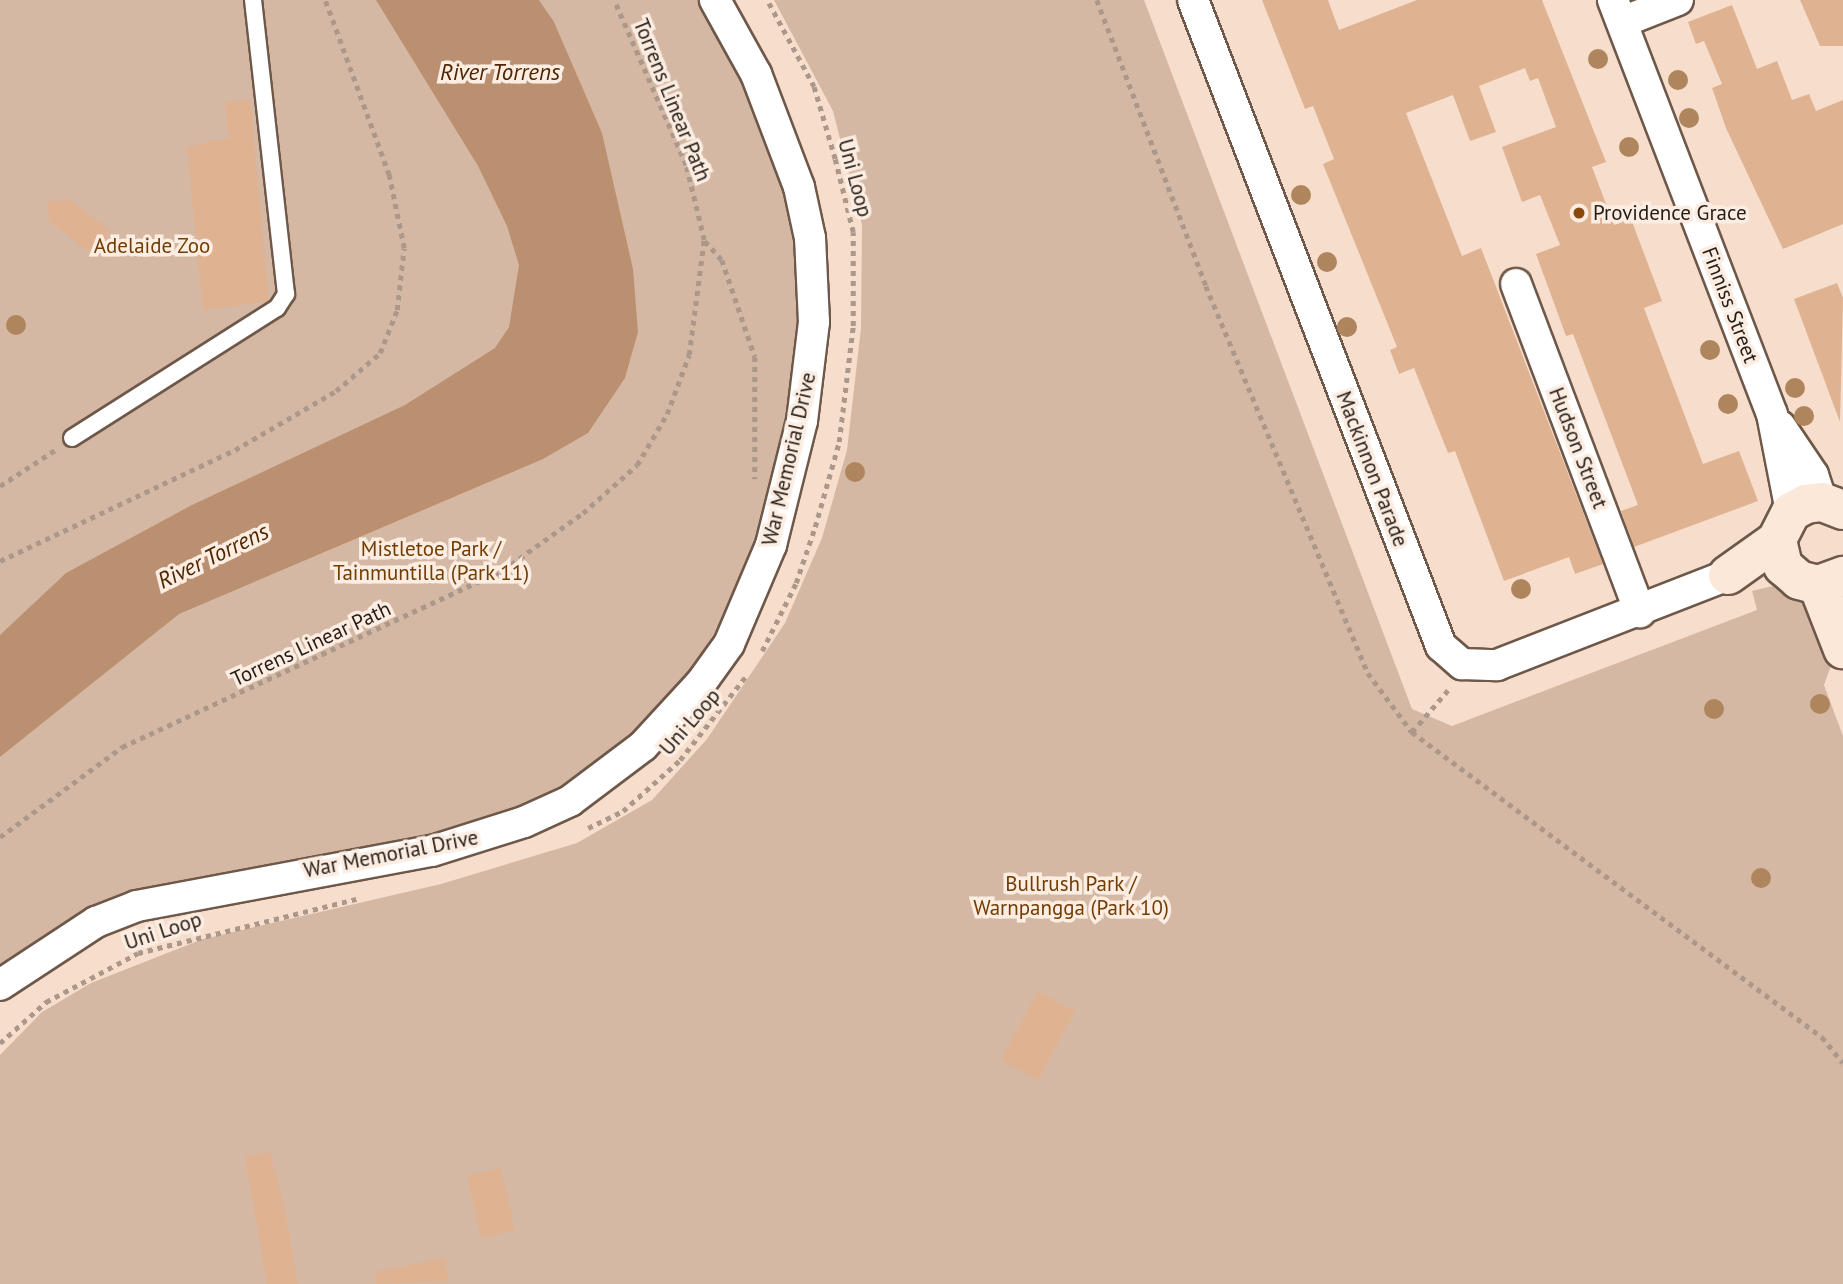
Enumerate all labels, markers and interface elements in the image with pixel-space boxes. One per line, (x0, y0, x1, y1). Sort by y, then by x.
street label: Torrens Linear Path (628, 15, 716, 185)
water label: River Torrens (440, 58, 560, 86)
street label: Uni Loop (832, 136, 878, 220)
place label: Providence Grace (1593, 200, 1747, 226)
marker: Providence Grace (1571, 205, 1587, 221)
park label: Adelaide Zoo (94, 233, 210, 259)
street label: Finniss Street (1696, 244, 1764, 366)
street label: War Memorial Drive (757, 370, 821, 548)
street label: Hudson Street (1543, 384, 1613, 512)
street label: Mackinnon Parade (1331, 388, 1413, 550)
water label: River Torrens (153, 517, 273, 595)
park label: Mistletoe Park / Tainmuntilla (Park 11) (333, 536, 529, 586)
street label: Torrens Linear Path (227, 596, 395, 692)
street label: Uni Loop (654, 684, 726, 760)
street label: War Memorial Drive (302, 825, 480, 883)
park label: Bullrush Park / Warnpangga (Park 10) (973, 871, 1169, 921)
street label: Uni Loop (121, 907, 205, 955)

